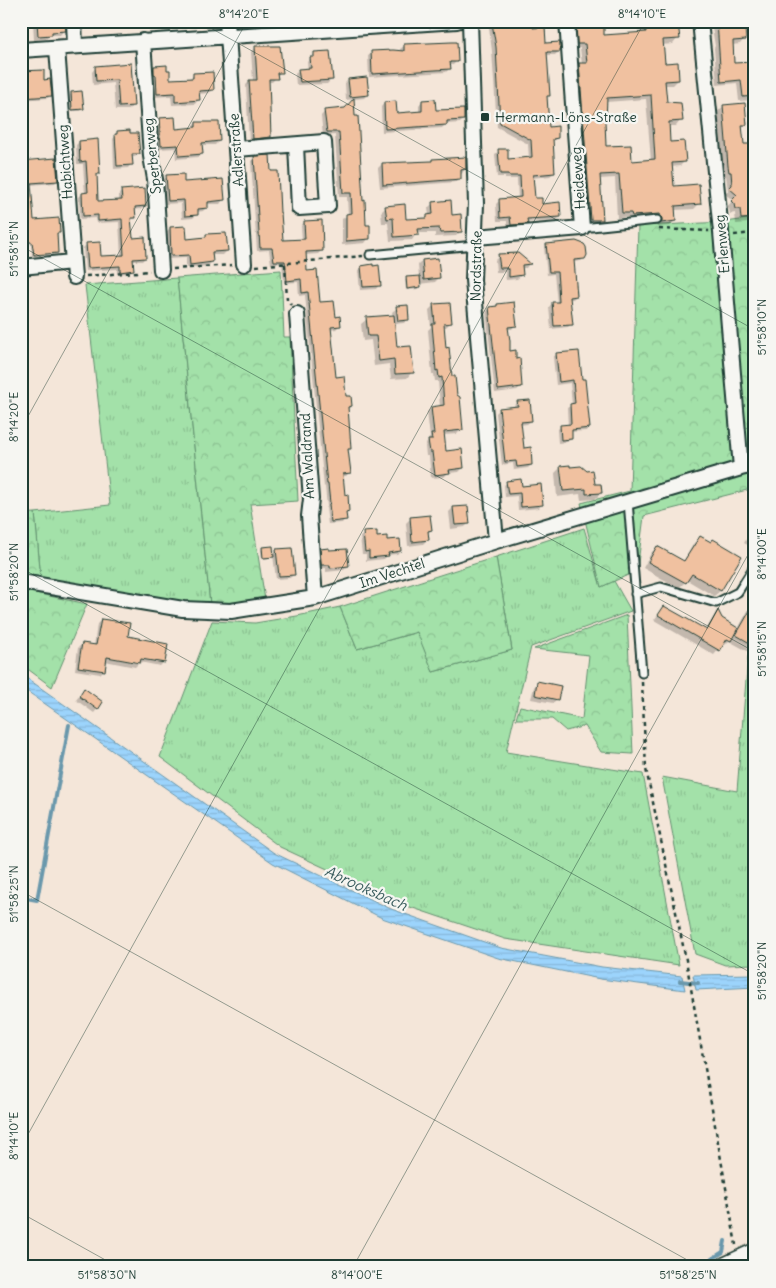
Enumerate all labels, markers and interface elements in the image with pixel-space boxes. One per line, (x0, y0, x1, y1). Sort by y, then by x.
text: 8°14'20"E (219, 6, 269, 21)
text: 8°14'10"E (618, 6, 666, 21)
place label: Hermann-Löns-Straße (495, 108, 637, 126)
marker: Hermann-Löns-Straße (479, 111, 491, 123)
street label: Adlerstraße (224, 113, 248, 187)
street label: Sperberweg (139, 117, 165, 195)
street label: Habichtweg (53, 124, 77, 200)
street label: Heideweg (567, 146, 589, 210)
street label: Erlenweg (710, 214, 734, 274)
text: 51°58'15"N (6, 221, 21, 277)
street label: Nordstraße (466, 230, 486, 302)
text: 51°58'10"N (754, 299, 769, 355)
text: 8°14'20"E (6, 392, 21, 442)
street label: Am Waldrand (296, 413, 318, 499)
text: 8°14'00"E (754, 528, 769, 580)
text: 51°58'20"N (6, 543, 21, 601)
street label: Im Vechtel (357, 554, 427, 592)
text: 51°58'15"N (754, 621, 769, 677)
water label: Abrooksbach (322, 861, 411, 915)
text: 51°58'25"N (6, 865, 21, 923)
text: 51°58'20"N (754, 942, 769, 1000)
text: 8°14'10"E (6, 1112, 21, 1160)
text: 51°58'30"N (78, 1267, 136, 1282)
text: 8°14'00"E (331, 1267, 383, 1282)
text: 51°58'25"N (659, 1267, 717, 1282)

